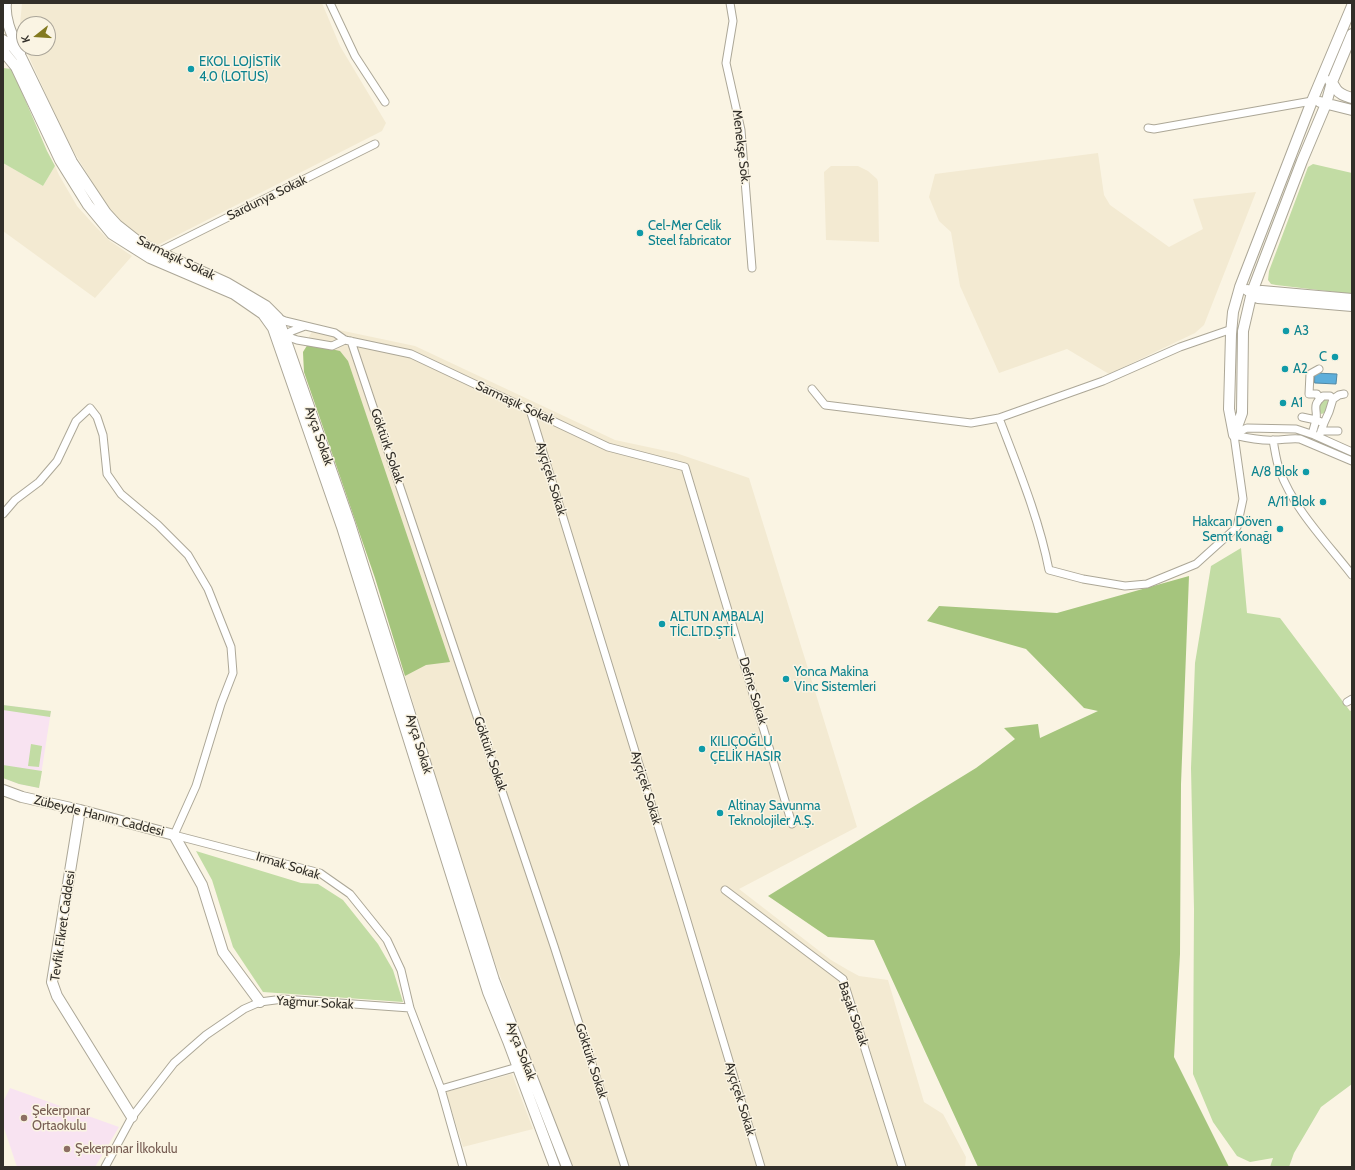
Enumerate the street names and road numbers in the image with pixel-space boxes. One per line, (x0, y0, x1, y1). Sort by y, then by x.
street label: Menekşe Sok. (729, 109, 753, 185)
street label: Sardunya Sokak (224, 172, 310, 224)
street label: Sarmaşık Sokak (134, 232, 218, 284)
street label: Sarmaşık Sokak (473, 378, 557, 428)
street label: Ayça Sokak (302, 404, 336, 468)
street label: Göktürk Sokak (367, 406, 407, 486)
street label: Ayçiçek Sokak (532, 440, 570, 518)
street label: Defne Sokak (735, 655, 771, 727)
street label: Ayça Sokak (403, 712, 435, 776)
street label: Göktürk Sokak (470, 714, 510, 794)
street label: Ayçiçek Sokak (627, 749, 665, 827)
street label: Zübeyde Hanım Caddesi (32, 792, 166, 840)
street label: Irmak Sokak (254, 849, 322, 883)
street label: Tevfik Fikret Caddesi (48, 870, 78, 982)
street label: Başak Sokak (835, 980, 871, 1048)
street label: Yağmur Sokak (276, 993, 354, 1013)
street label: Ayça Sokak (503, 1019, 539, 1083)
street label: Göktürk Sokak (571, 1021, 611, 1101)
street label: Ayçiçek Sokak (721, 1060, 759, 1138)

